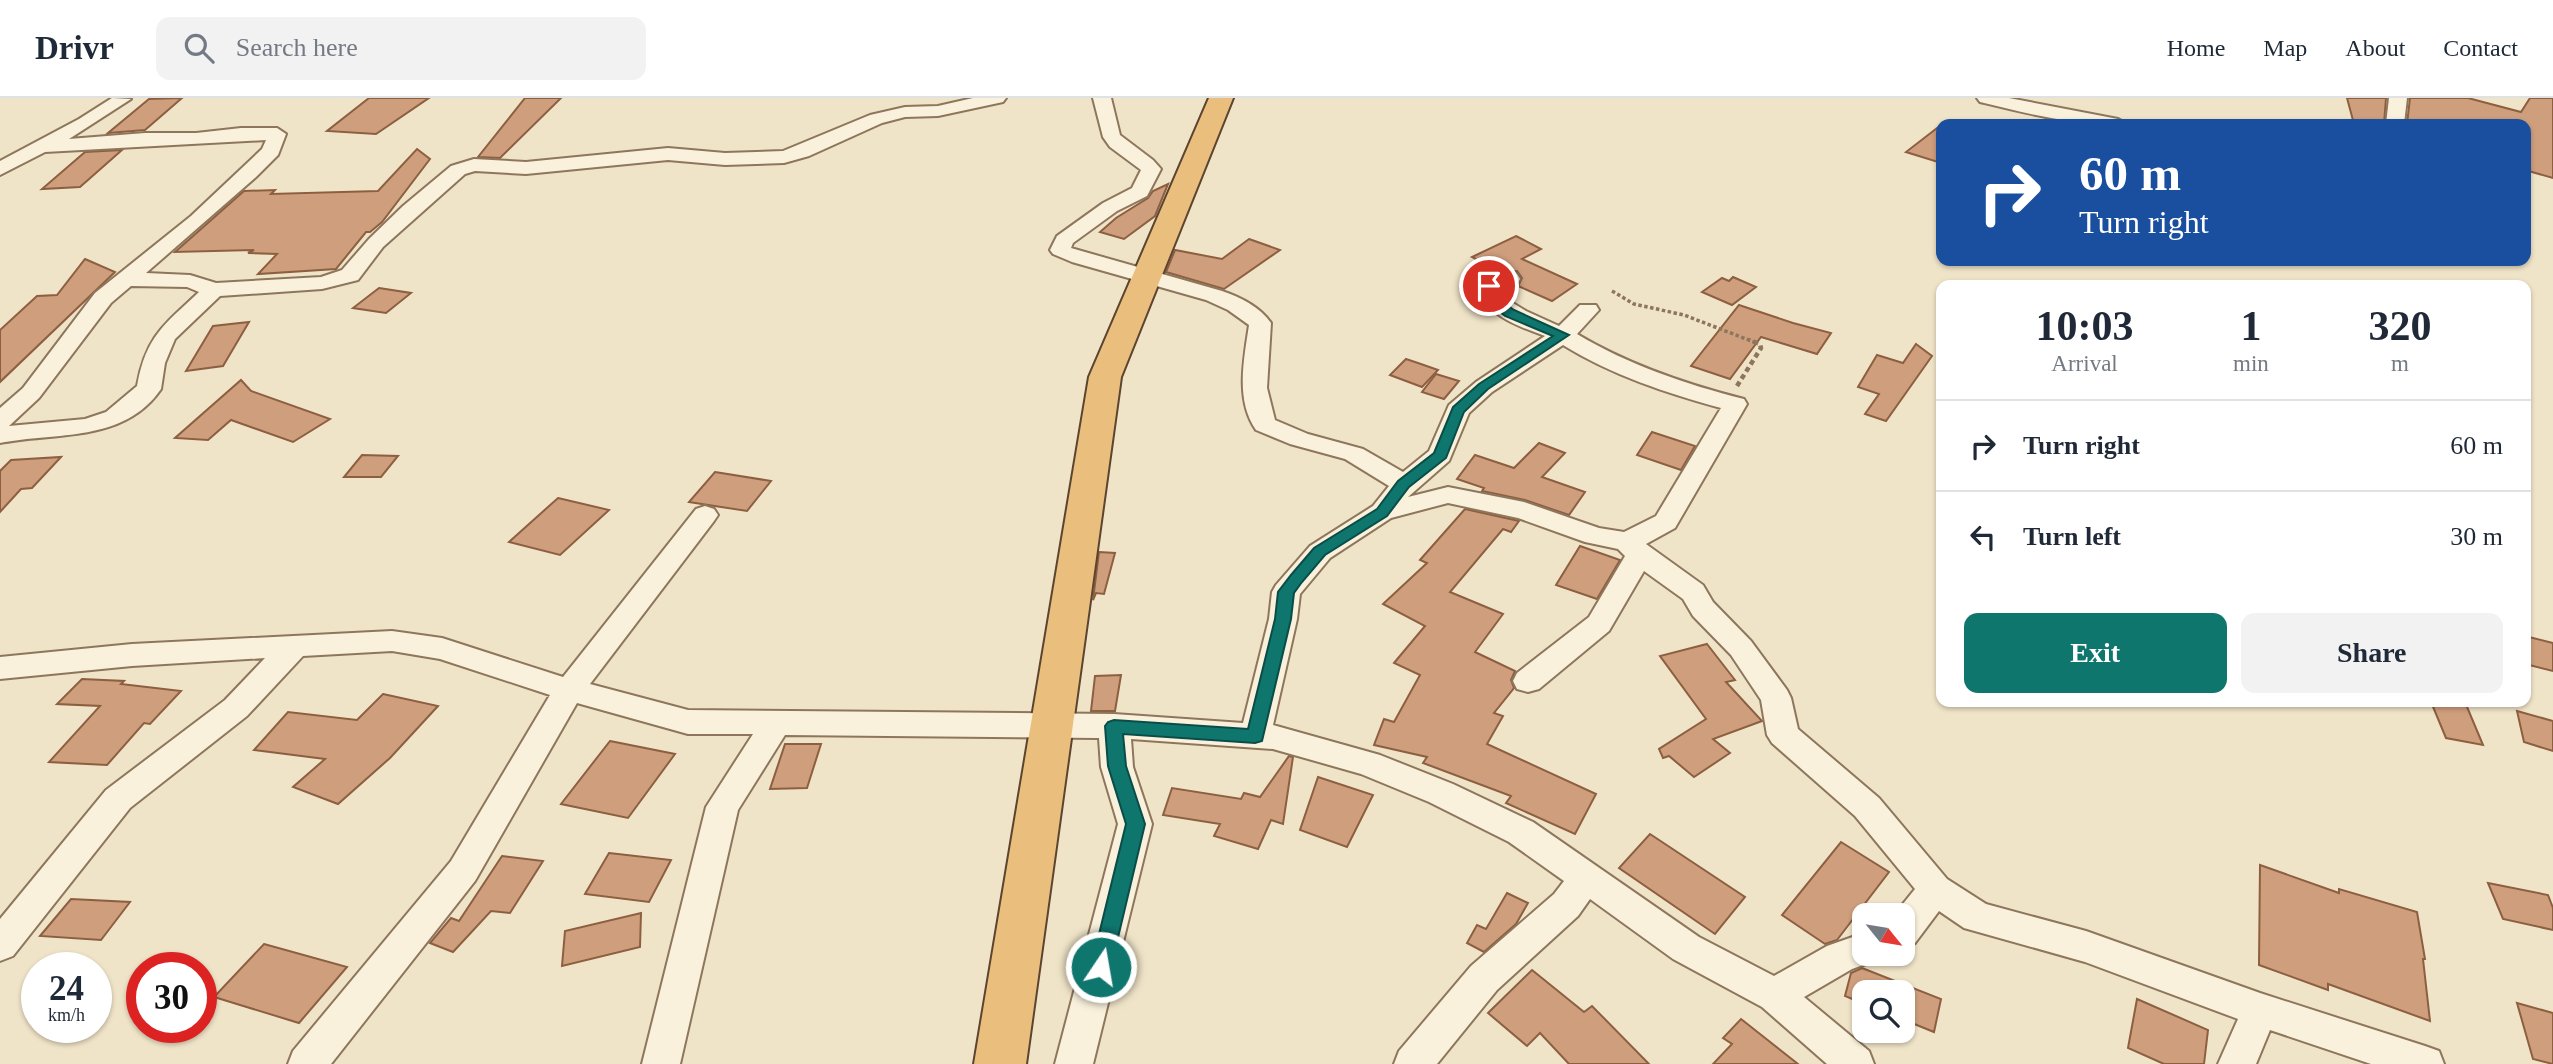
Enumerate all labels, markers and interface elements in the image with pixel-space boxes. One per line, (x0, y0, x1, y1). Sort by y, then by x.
search box (156, 17, 646, 80)
icon: search (180, 29, 218, 67)
text: Drivr (35, 30, 114, 66)
text: Search here (236, 33, 358, 62)
text: Home (2167, 35, 2225, 61)
text: Map (2263, 35, 2307, 61)
text: About (2345, 35, 2405, 61)
text: Contact (2443, 35, 2518, 61)
text: 60 m (2079, 146, 2181, 201)
icon: right (1964, 147, 2055, 238)
text: Turn right (2079, 204, 2209, 240)
pin (1459, 256, 1519, 316)
icon: arrive (1470, 267, 1508, 305)
text: 10:03 (2036, 303, 2134, 349)
text: 1 (2240, 303, 2261, 349)
text: 320 (2368, 303, 2431, 349)
text: Arrival (2051, 351, 2118, 376)
text: min (2233, 351, 2269, 376)
text: m (2391, 351, 2409, 376)
icon: right (1964, 427, 2002, 465)
text: Turn right (2023, 431, 2140, 460)
text: 60 m (2450, 431, 2503, 460)
icon: left (1964, 518, 2002, 556)
text: Turn left (2023, 522, 2121, 551)
text: 30 m (2450, 522, 2503, 551)
button: Exit (1964, 613, 2227, 693)
button: Share (2241, 613, 2503, 693)
north arrow (1852, 903, 1914, 966)
map controls (1852, 903, 1915, 1043)
position arrow (1064, 930, 1138, 1004)
speed limit sign: 30 (126, 952, 217, 1043)
text: 24 (49, 969, 84, 1008)
button: search (1852, 980, 1915, 1043)
text: km/h (48, 1005, 85, 1025)

